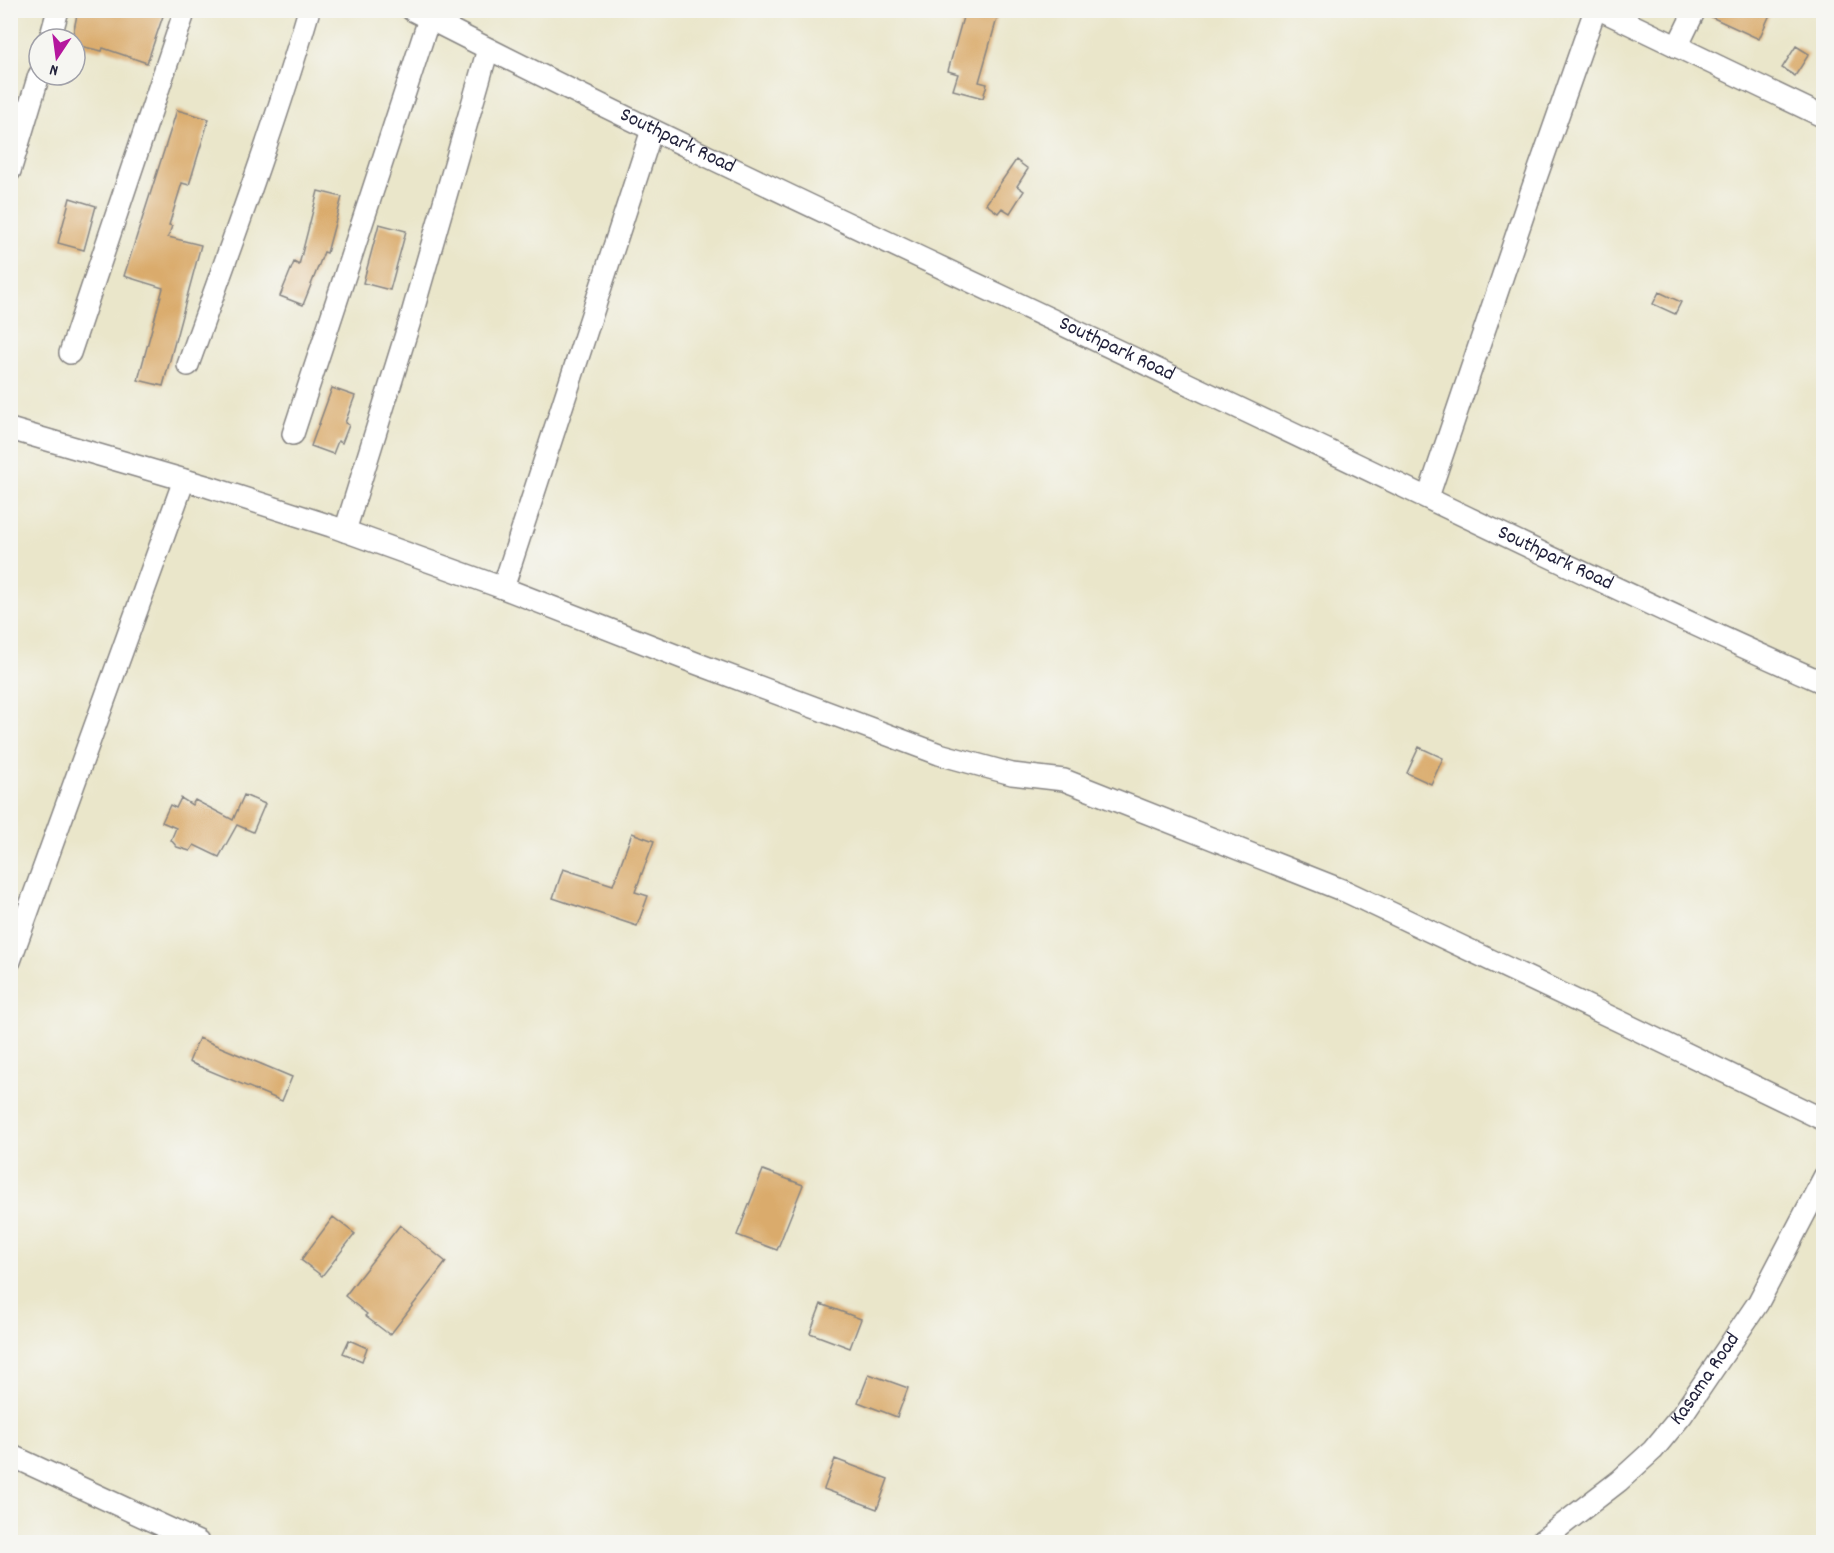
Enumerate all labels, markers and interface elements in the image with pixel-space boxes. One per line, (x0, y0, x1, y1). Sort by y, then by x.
north arrow (27, 27, 87, 87)
text: N (48, 57, 61, 81)
street label: Southpark Road (614, 101, 740, 182)
street label: Southpark Road (1053, 310, 1179, 390)
street label: Southpark Road (1492, 519, 1618, 599)
street label: Kasama Road (1664, 1327, 1748, 1433)

